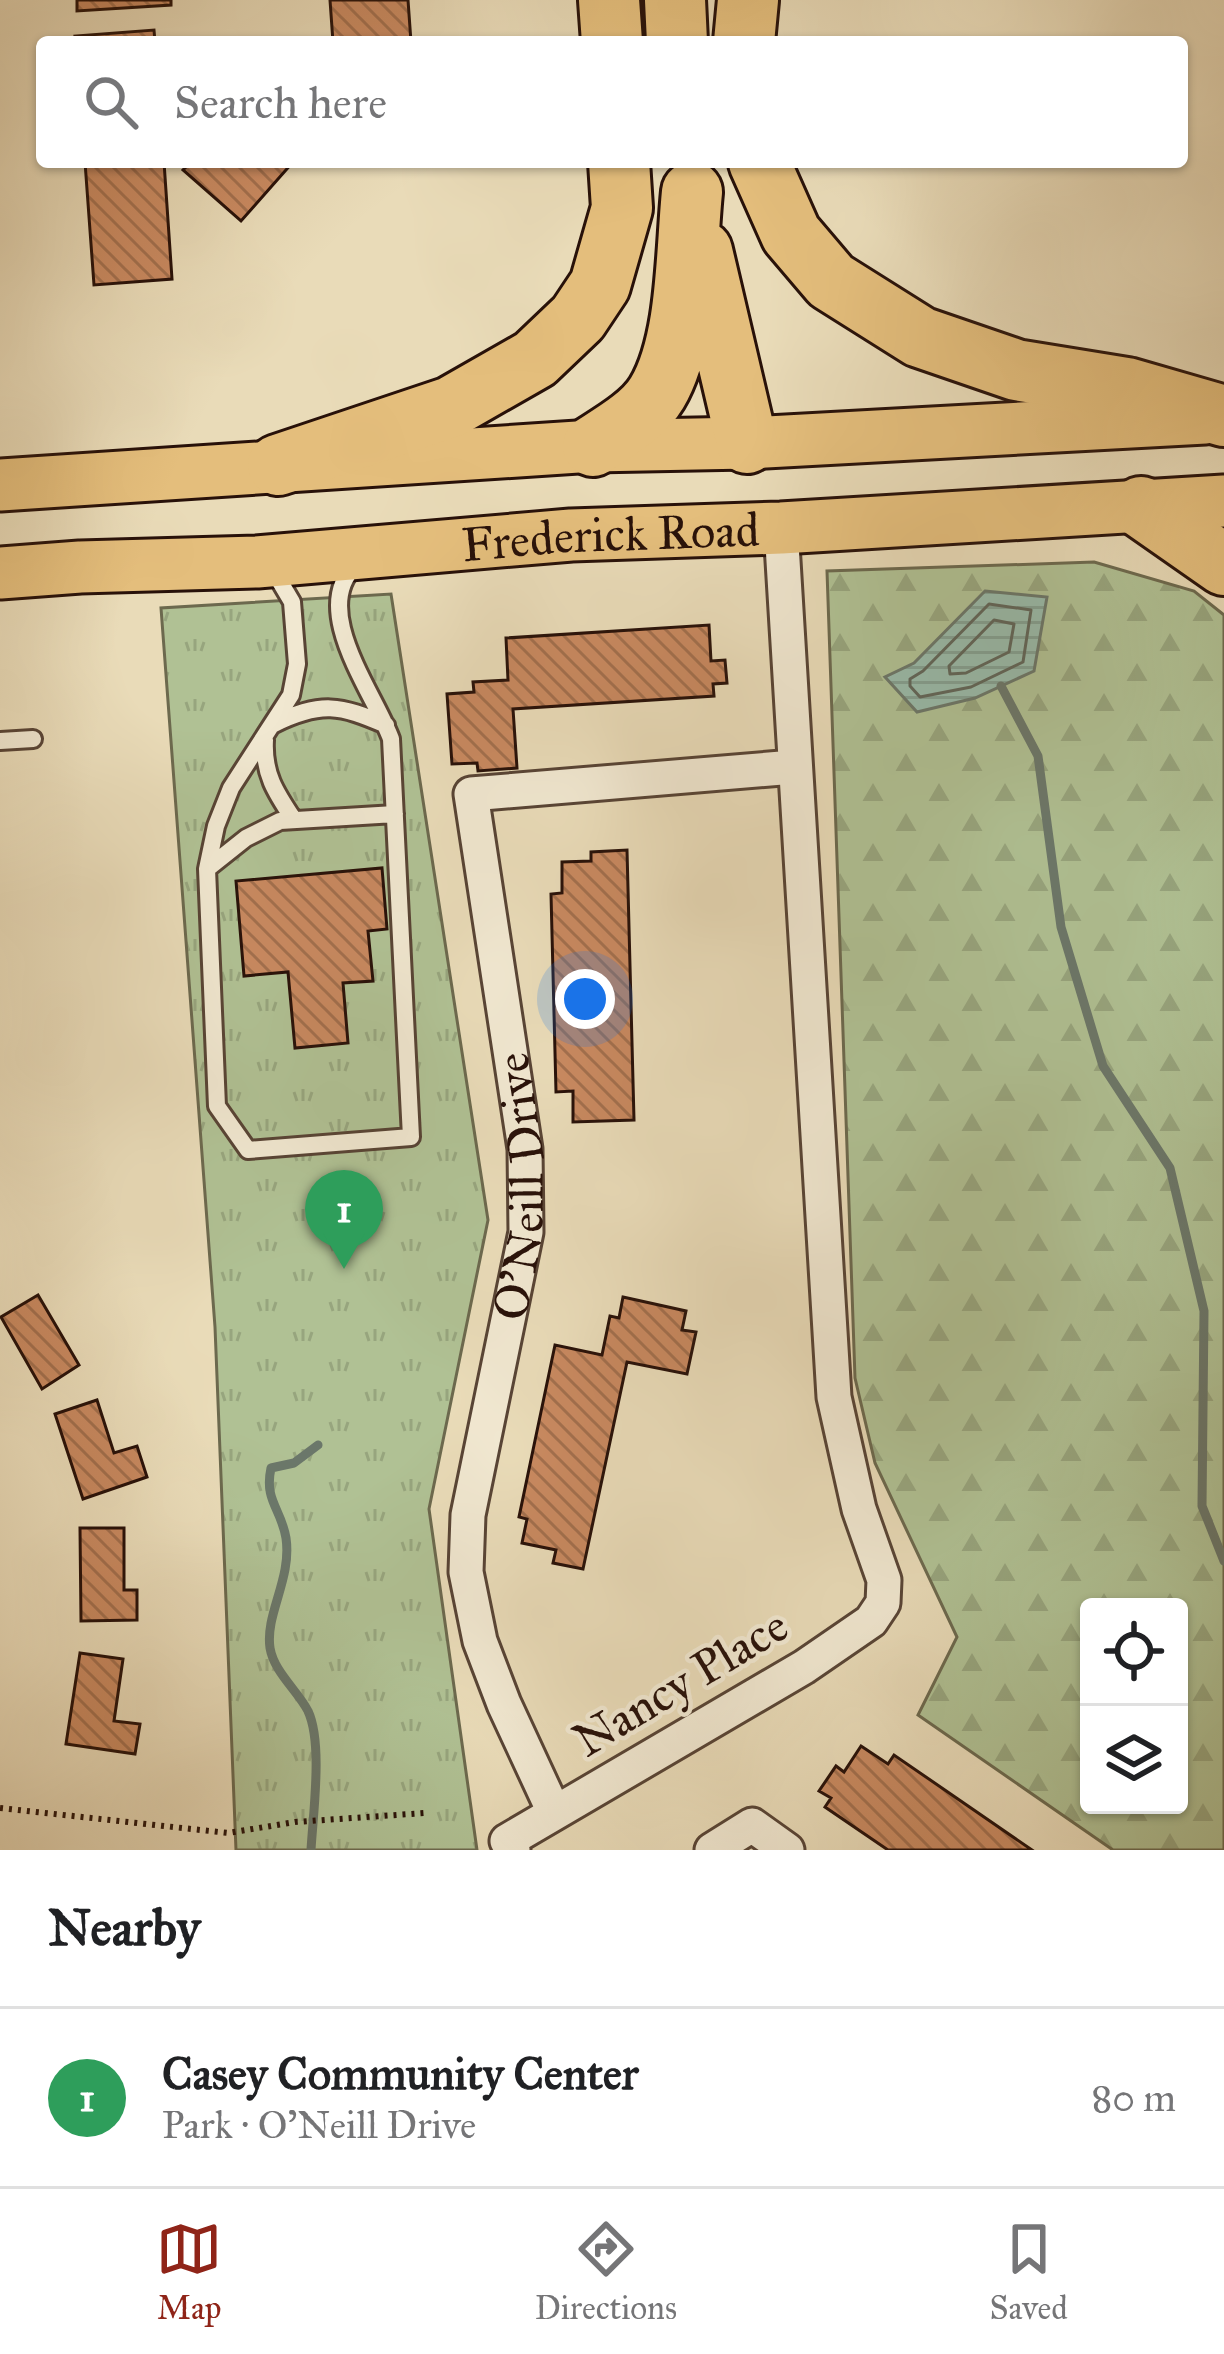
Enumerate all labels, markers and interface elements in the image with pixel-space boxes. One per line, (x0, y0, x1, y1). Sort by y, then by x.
search box (36, 36, 1188, 168)
icon: search (78, 69, 144, 135)
text: Search here (174, 75, 387, 130)
street label: Frederick Road (459, 500, 761, 574)
your location (555, 969, 615, 1029)
street label: O'Neill Drive (480, 1049, 557, 1325)
pin: 1 (305, 1170, 383, 1269)
street label: Nancy Place (562, 1595, 798, 1769)
map controls (1080, 1598, 1188, 1814)
button: locate (1080, 1598, 1188, 1706)
button: layers (1080, 1706, 1188, 1814)
text: Nearby (48, 1897, 200, 1959)
text: Casey Community Center (162, 2046, 639, 2101)
text: 1 (79, 2074, 95, 2122)
text: 80 m (1091, 2074, 1176, 2122)
text: Park · O'Neill Drive (162, 2101, 476, 2149)
tab: Map (156, 2216, 222, 2328)
tab: Directions (535, 2216, 677, 2328)
tab: Saved (989, 2216, 1068, 2328)

